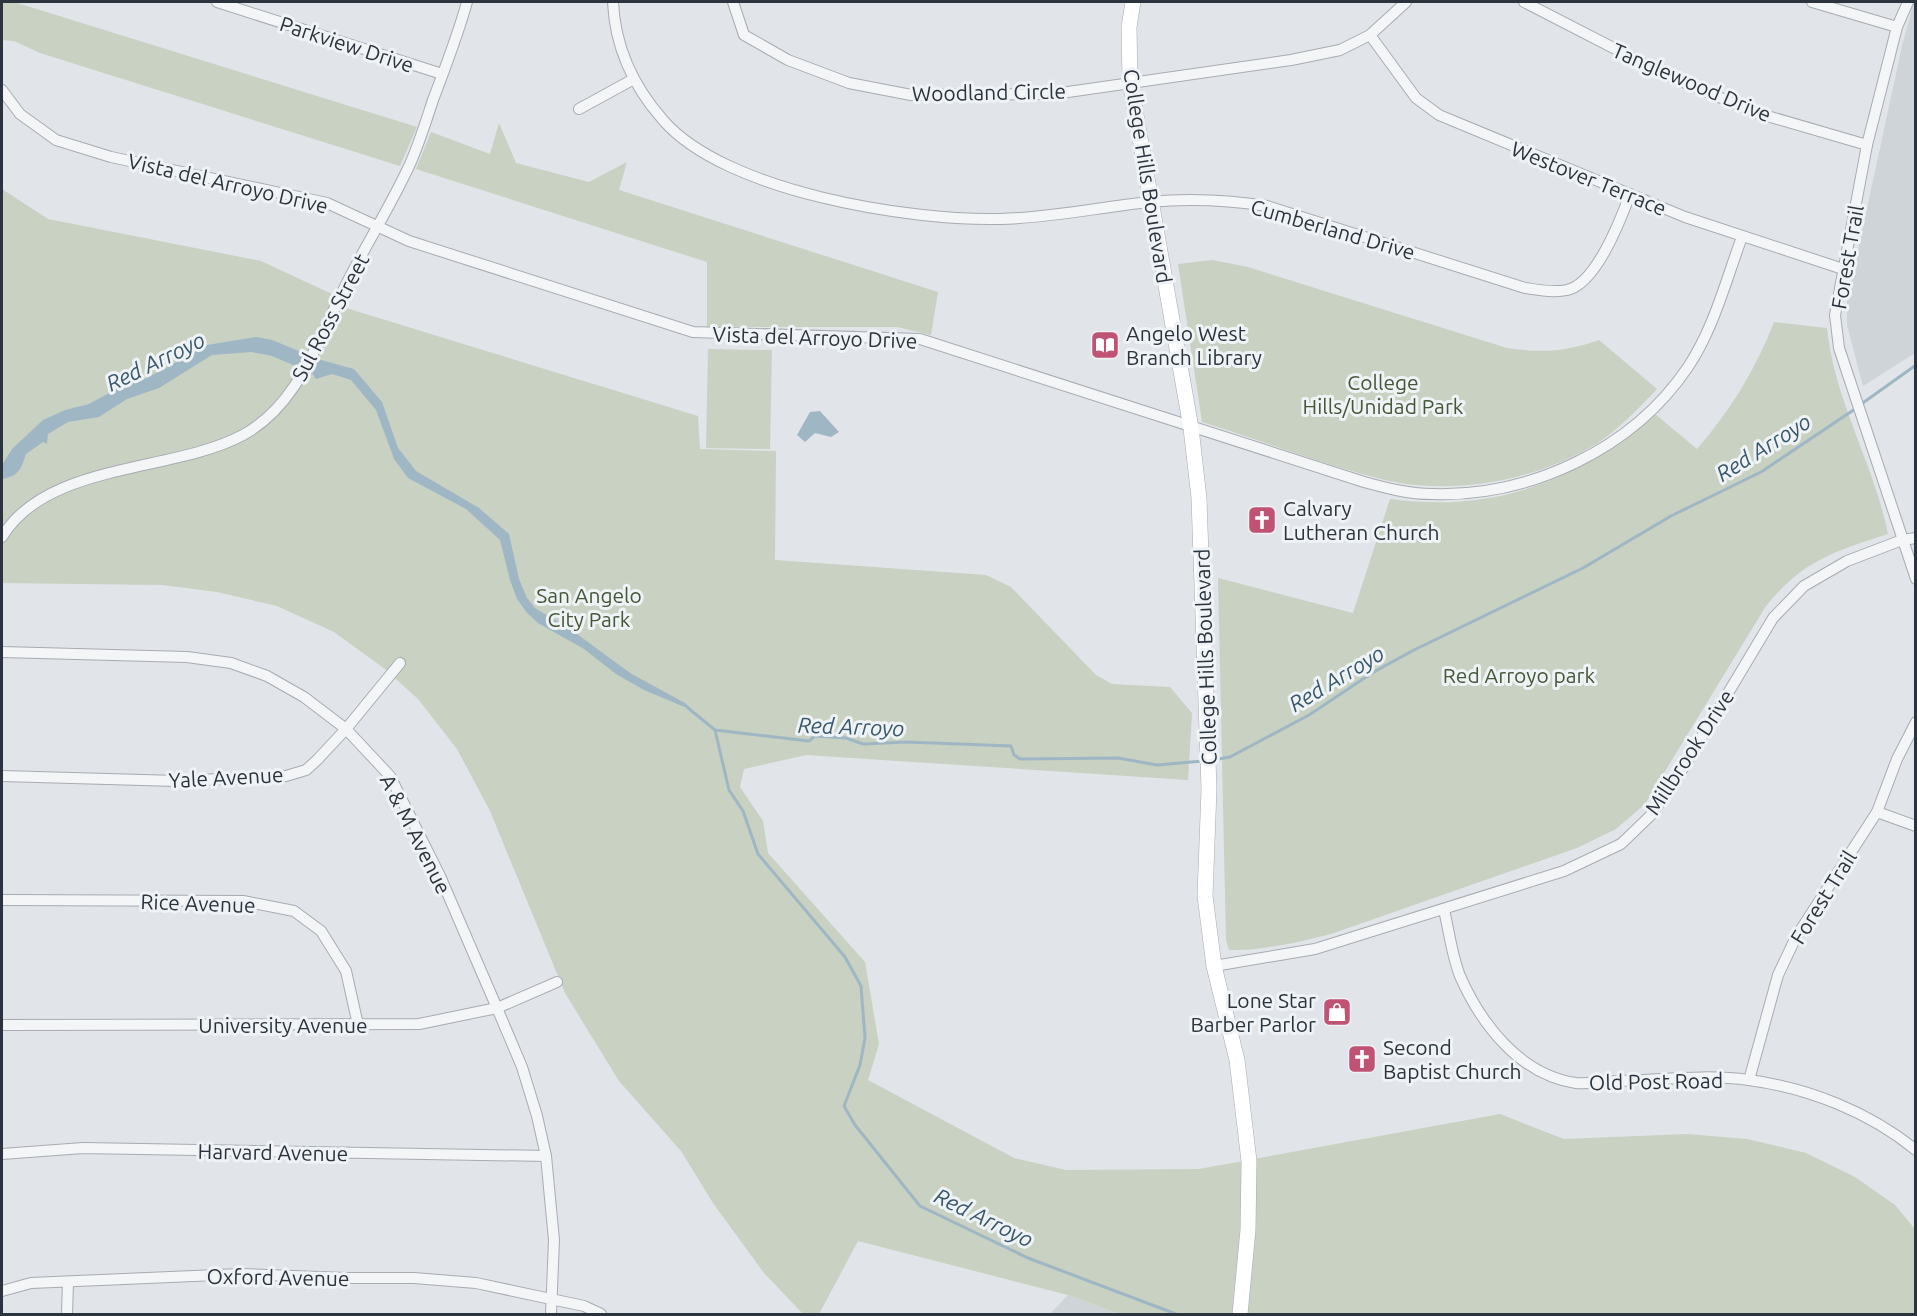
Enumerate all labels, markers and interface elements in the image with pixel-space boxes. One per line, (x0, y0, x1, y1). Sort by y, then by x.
street label: Parkview Drive (277, 11, 417, 77)
street label: Tanglewood Drive (1609, 38, 1775, 126)
street label: College Hills Boulevard (1119, 67, 1177, 285)
street label: Woodland Circle (912, 79, 1066, 105)
street label: Westover Terrace (1508, 136, 1670, 220)
street label: Vista del Arroyo Drive (126, 148, 330, 218)
street label: Cumberland Drive (1248, 194, 1418, 264)
street label: Forest Trail (1826, 203, 1868, 311)
street label: Sul Ross Street (286, 249, 374, 385)
street label: Vista del Arroyo Drive (712, 321, 918, 353)
place label: Angelo West Branch Library (1126, 321, 1262, 369)
water label: Red Arroyo (102, 326, 208, 396)
library icon: Angelo West Branch Library (1089, 329, 1121, 361)
park label: College Hills/Unidad Park (1303, 370, 1464, 418)
water label: Red Arroyo (1711, 408, 1815, 486)
place label: Calvary Lutheran Church (1283, 496, 1440, 544)
church icon: Calvary Lutheran Church (1246, 504, 1278, 536)
street label: College Hills Boulevard (1189, 548, 1221, 766)
park label: San Angelo City Park (536, 583, 642, 631)
water label: Red Arroyo (1284, 640, 1388, 716)
park label: Red Arroyo park (1443, 663, 1596, 687)
street label: Millbrook Drive (1640, 685, 1738, 819)
water label: Red Arroyo (797, 712, 905, 740)
street label: Yale Avenue (168, 762, 284, 792)
street label: A & M Avenue (376, 770, 456, 898)
street label: Forest Trail (1785, 846, 1861, 948)
street label: Rice Avenue (140, 889, 256, 917)
place label: Lone Star Barber Parlor (1190, 988, 1316, 1036)
shop icon: Lone Star Barber Parlor (1321, 996, 1353, 1028)
street label: University Avenue (198, 1013, 368, 1037)
place label: Second Baptist Church (1383, 1035, 1522, 1083)
church icon: Second Baptist Church (1346, 1043, 1378, 1075)
street label: Old Post Road (1589, 1068, 1723, 1094)
street label: Harvard Avenue (197, 1139, 349, 1165)
water label: Red Arroyo (931, 1182, 1037, 1252)
street label: Oxford Avenue (206, 1264, 350, 1290)

